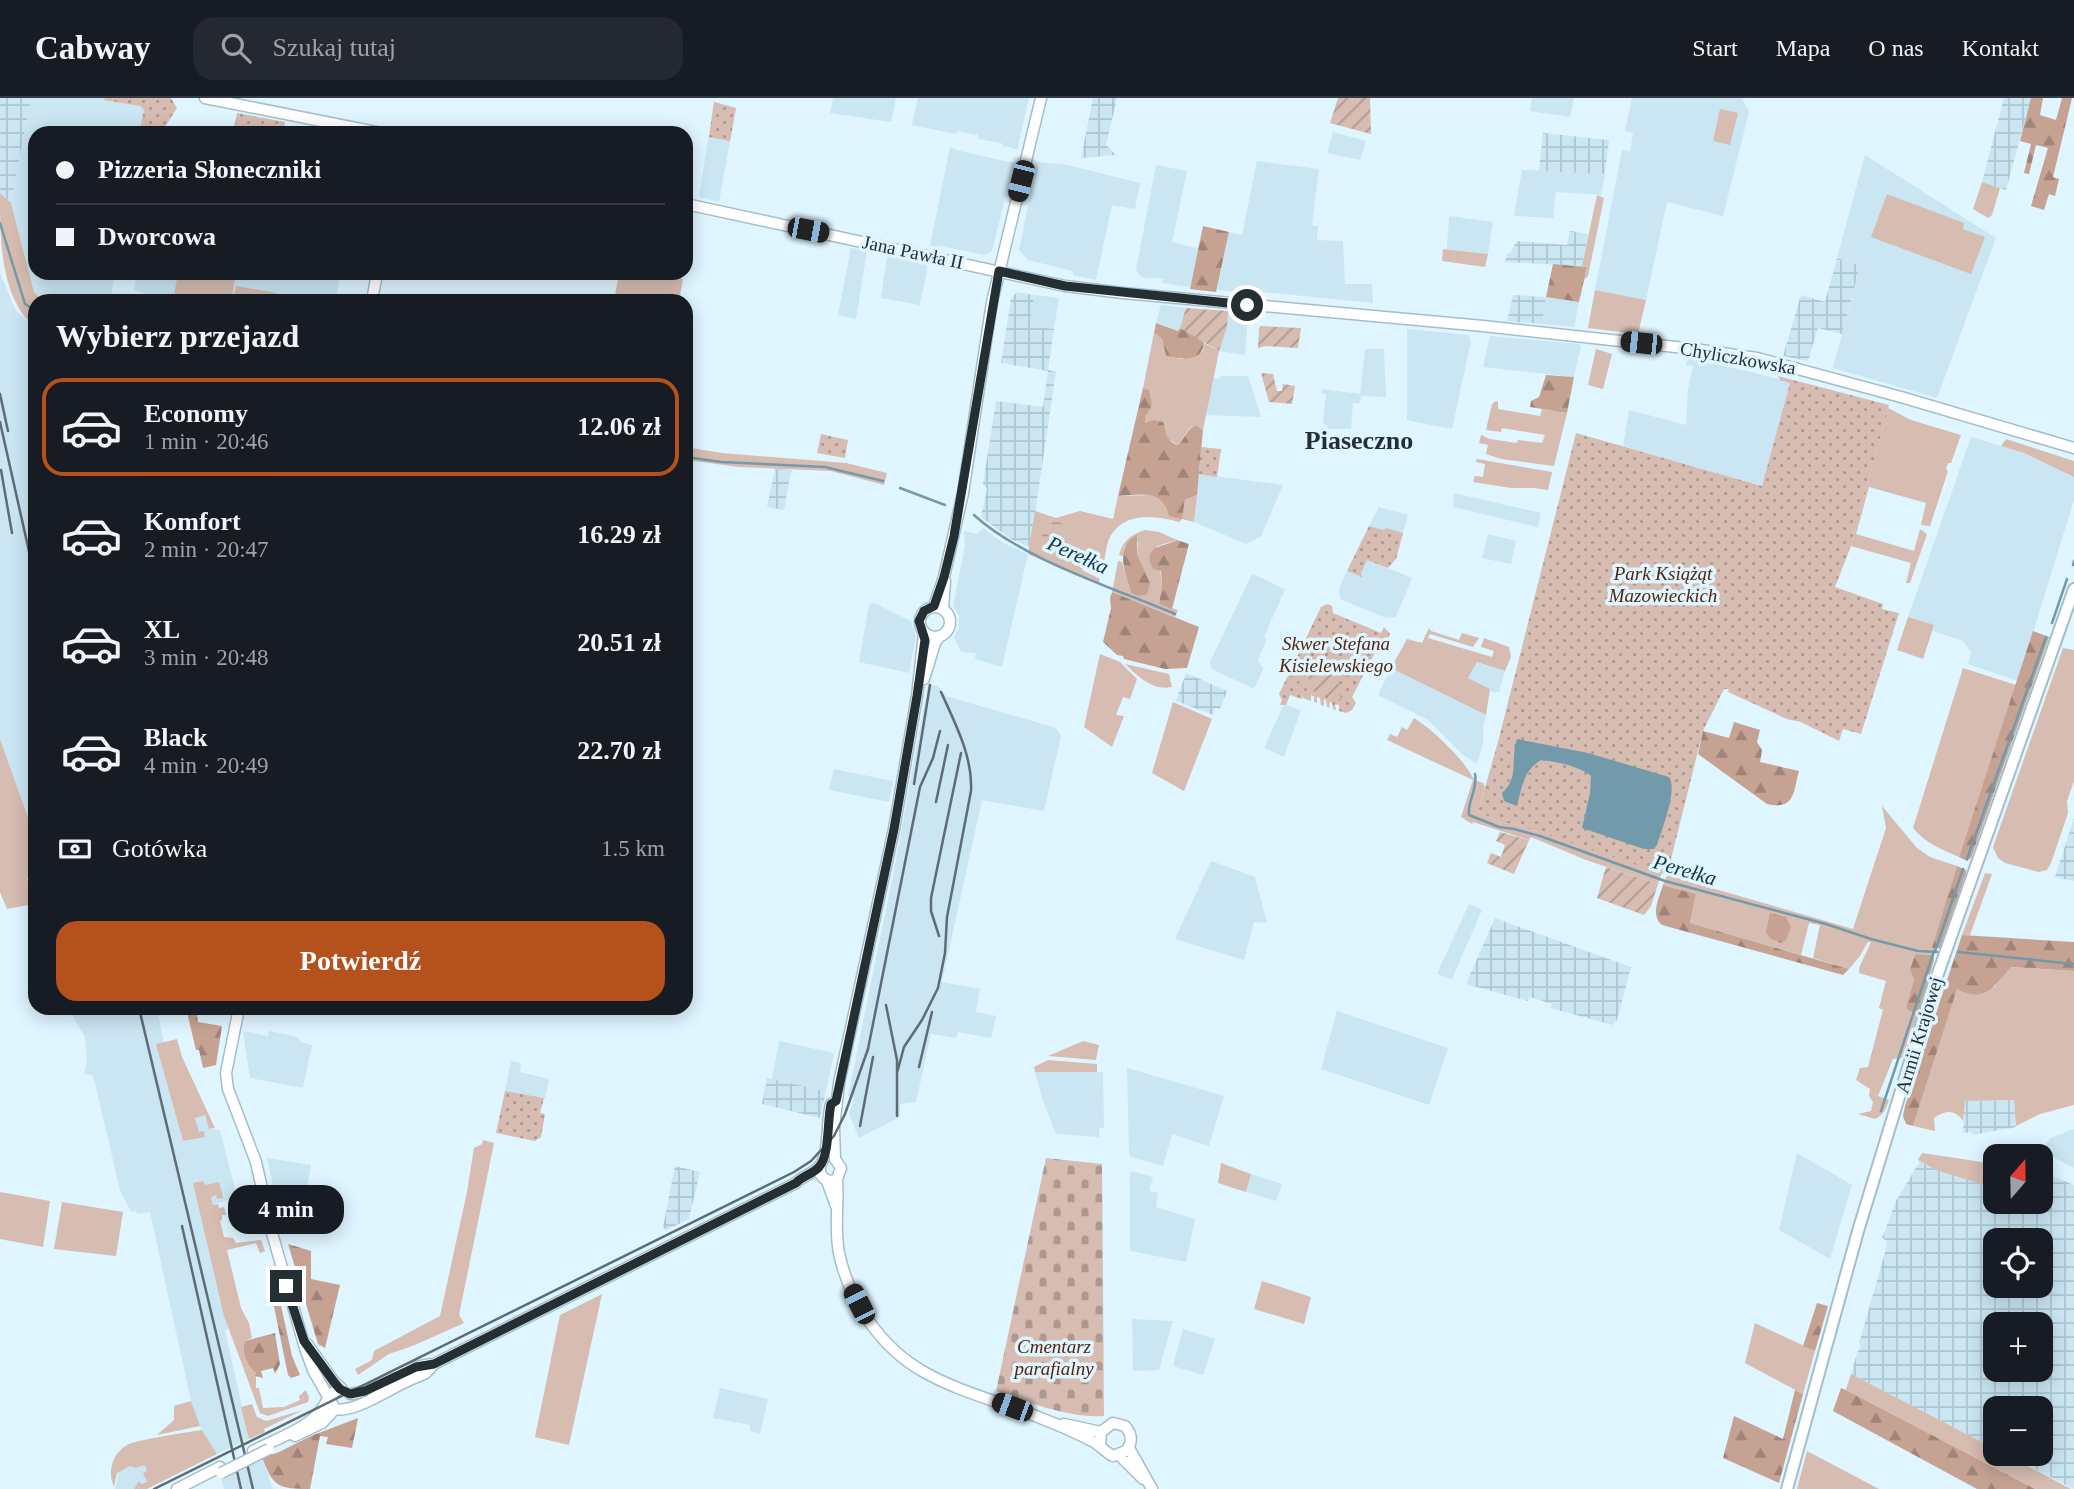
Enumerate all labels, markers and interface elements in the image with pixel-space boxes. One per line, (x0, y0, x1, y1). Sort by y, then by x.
search box (193, 17, 683, 80)
icon: search (217, 29, 255, 67)
text: Cabway (35, 30, 151, 66)
text: Szukaj tutaj (273, 33, 396, 62)
text: Start (1692, 35, 1738, 61)
text: Mapa (1776, 35, 1830, 61)
text: O nas (1868, 35, 1924, 61)
text: Kontakt (1962, 35, 2039, 61)
text: Pizzeria Słoneczniki (98, 155, 321, 184)
car (1006, 158, 1037, 204)
car (786, 216, 831, 244)
text: Dworcowa (98, 222, 216, 251)
street label: Jana Pawła II (861, 231, 965, 273)
route start (1231, 289, 1263, 321)
text: Wybierz przejazd (56, 318, 299, 354)
car (1620, 330, 1663, 356)
street label: Chyliczkowska (1678, 337, 1798, 379)
icon: car (60, 396, 123, 459)
text: Economy (144, 399, 248, 428)
text: 12.06 zł (577, 412, 661, 441)
district label: Piaseczno (1305, 426, 1413, 455)
text: 1 min · 20:46 (144, 429, 269, 454)
icon: car (60, 504, 123, 567)
text: Komfort (144, 507, 241, 536)
text: 16.29 zł (577, 520, 661, 549)
water label: Perełka (1043, 531, 1112, 579)
text: 2 min · 20:47 (144, 537, 269, 562)
park label: Park Książąt Mazowieckich (1608, 563, 1717, 606)
icon: car (60, 612, 123, 675)
text: XL (144, 615, 180, 644)
text: 20.51 zł (577, 628, 661, 657)
park label: Skwer Stefana Kisielewskiego (1278, 633, 1393, 676)
text: 3 min · 20:48 (144, 645, 269, 670)
icon: car (60, 720, 123, 783)
text: Black (144, 723, 208, 752)
text: 22.70 zł (577, 736, 661, 765)
text: 4 min · 20:49 (144, 753, 269, 778)
icon: cash (56, 830, 94, 868)
text: Gotówka (112, 834, 207, 863)
text: 1.5 km (601, 836, 665, 861)
water label: Perełka (1650, 849, 1719, 890)
button: Potwierdź (56, 921, 665, 1001)
street label: Armii Krajowej (1891, 974, 1947, 1096)
north arrow (1983, 1144, 2053, 1214)
map controls (1983, 1144, 2053, 1466)
callout: 4 min (228, 1184, 344, 1234)
text: 4 min (258, 1197, 314, 1222)
button: locate (1983, 1228, 2053, 1298)
route end (270, 1270, 302, 1302)
car (841, 1281, 878, 1327)
button: + (1983, 1312, 2053, 1382)
park label: Cmentarz parafialny (1012, 1336, 1094, 1379)
car (989, 1390, 1036, 1424)
button: − (1983, 1396, 2053, 1466)

